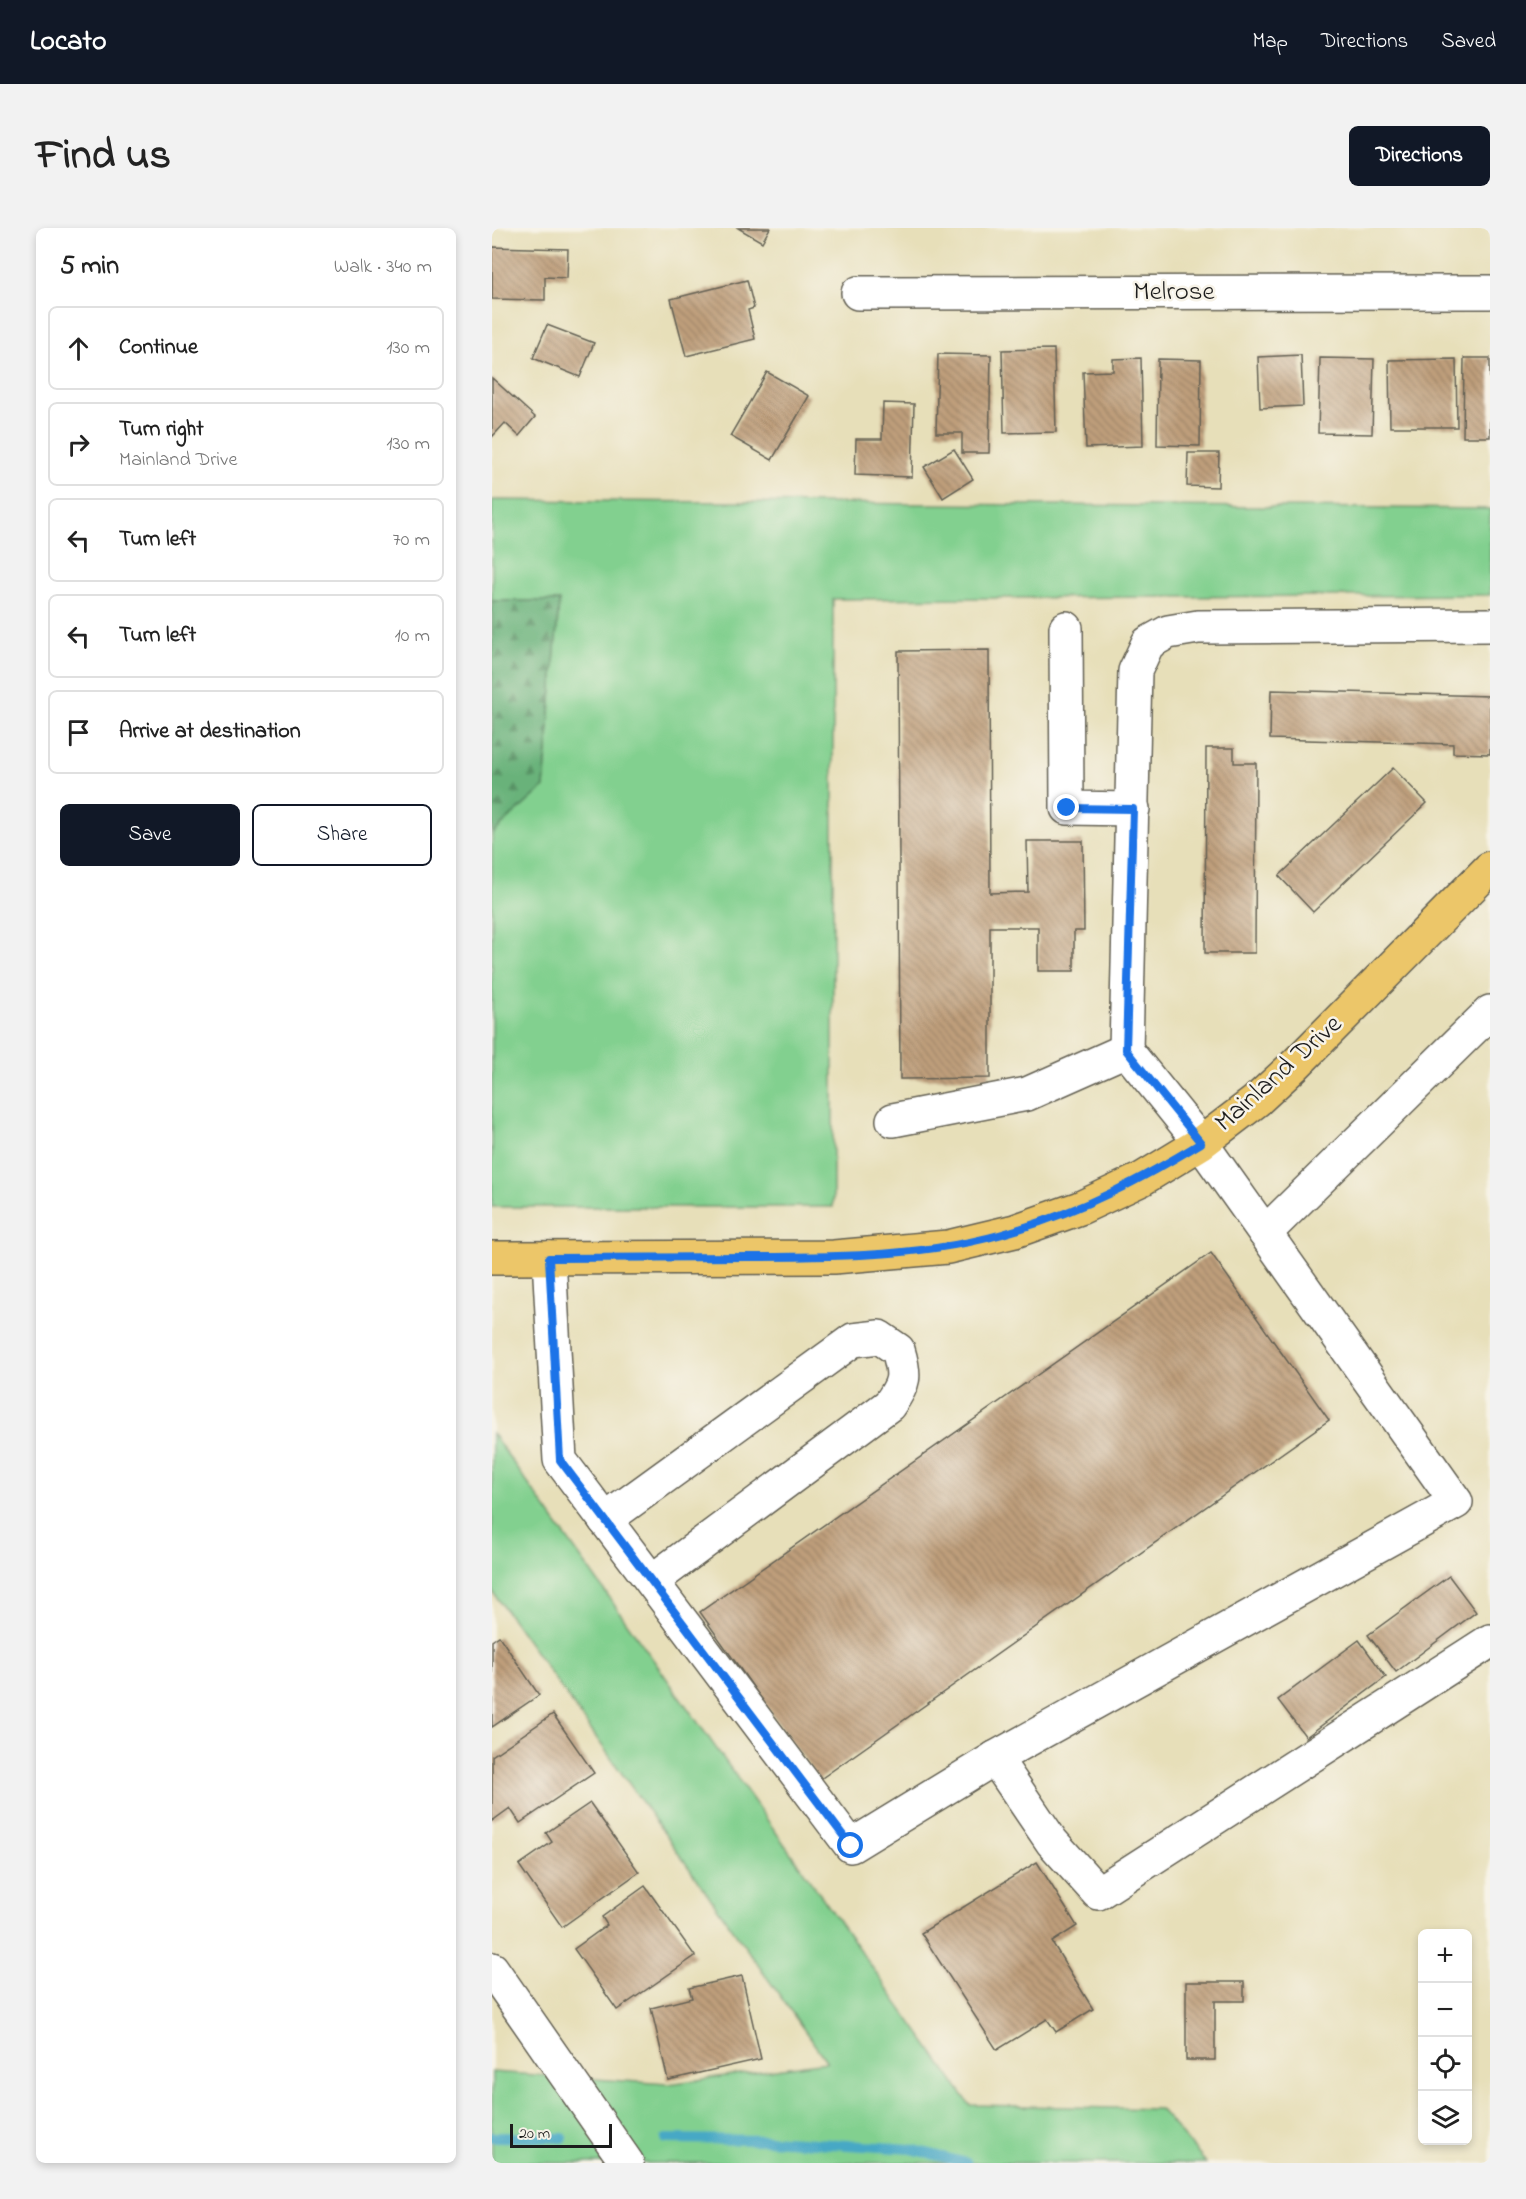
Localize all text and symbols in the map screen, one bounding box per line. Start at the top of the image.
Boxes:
text: Locato [30,22,106,63]
text: Map [1252,27,1288,57]
text: Directions [1321,27,1408,57]
text: Saved [1441,27,1496,57]
text: Find us [36,126,171,187]
button: Directions [1349,126,1490,186]
text: 5 min [60,248,119,286]
text: Walk · 340 m [334,253,432,282]
street label: Melrose [1133,273,1216,312]
icon: ahead [62,332,95,365]
text: Continue [119,332,198,364]
text: 130 m [386,334,430,363]
text: Turn right [119,414,204,446]
icon: right [62,428,95,461]
text: 130 m [386,430,430,459]
text: Mainland Drive [119,446,237,475]
icon: left [62,524,95,557]
text: Turn left [119,524,196,556]
text: 70 m [393,526,430,555]
icon: left [62,620,95,653]
text: Turn left [119,620,196,652]
text: 10 m [394,622,430,651]
icon: arrive [62,716,95,749]
text: Arrive at destination [119,716,301,748]
route end [1053,794,1079,820]
button: Save [60,804,240,866]
button: Share [252,804,432,866]
street label: Mainland Drive [1207,1005,1352,1142]
route start [837,1832,863,1858]
map controls [1418,1929,1472,2145]
button: + [1418,1929,1472,1983]
button: − [1418,1983,1472,2037]
button: locate [1418,2037,1472,2091]
button: layers [1418,2091,1472,2145]
scale bar [510,2121,612,2148]
text: 20 m [519,2122,550,2146]

